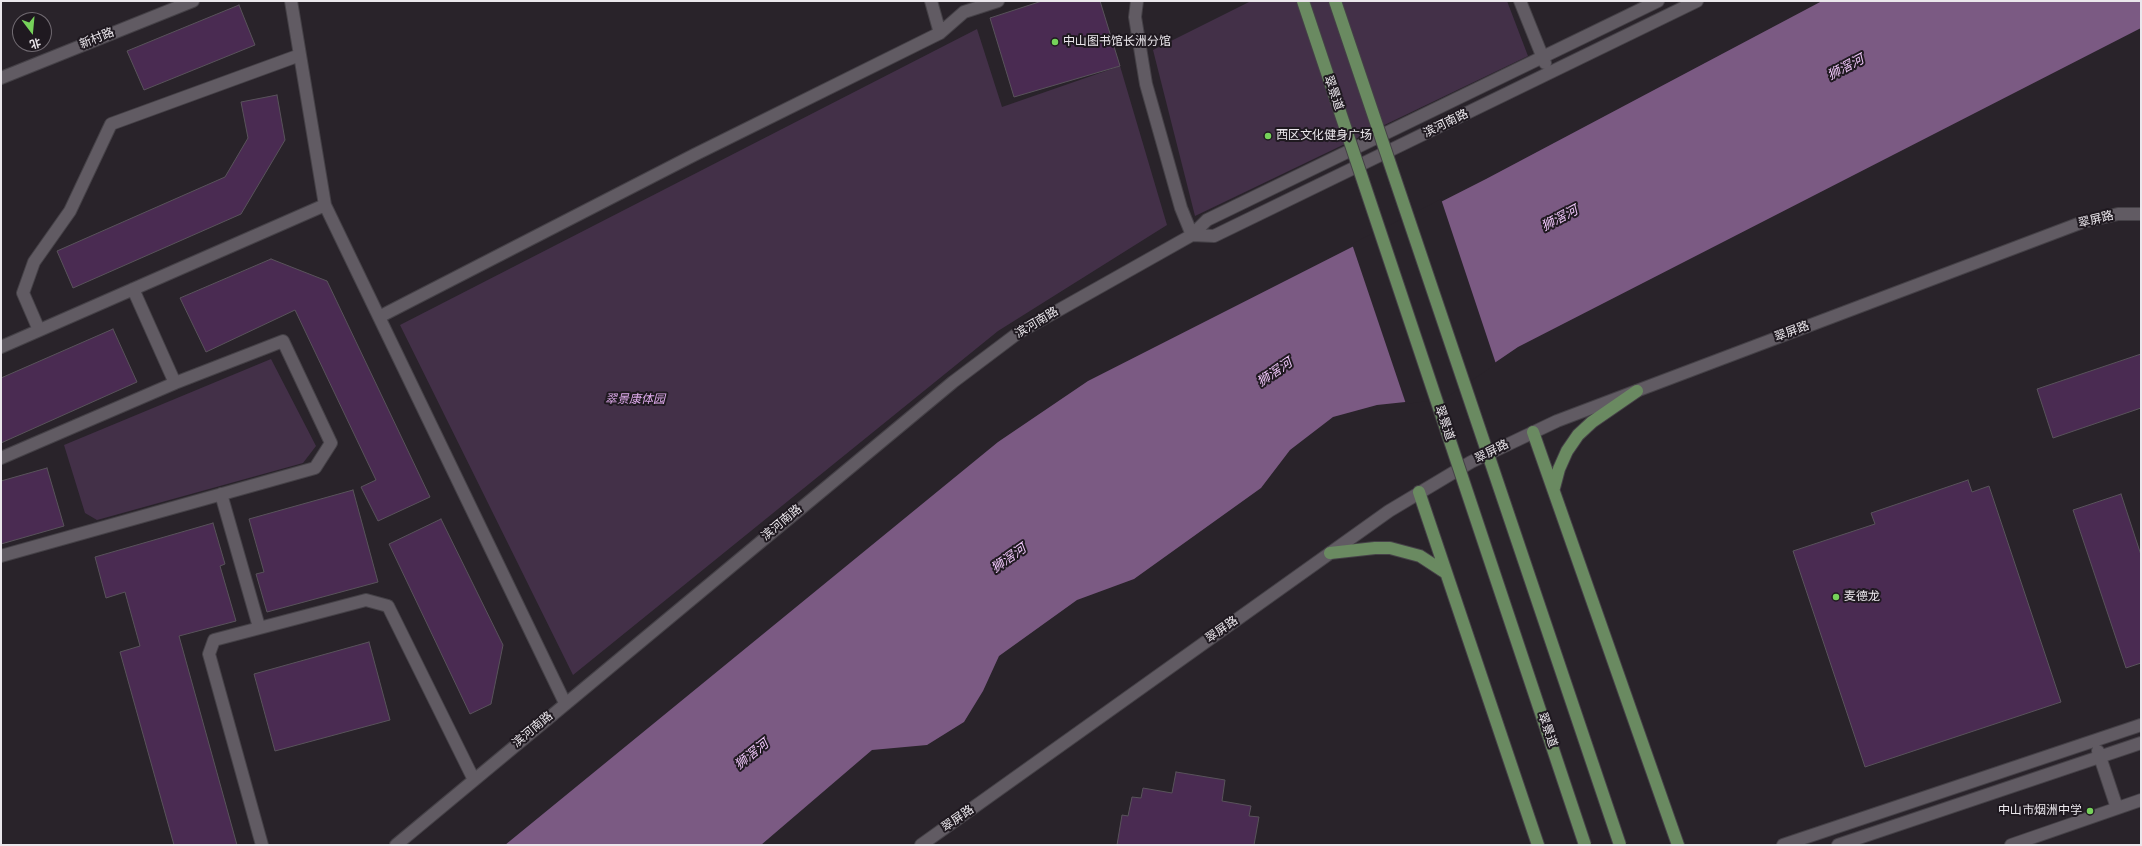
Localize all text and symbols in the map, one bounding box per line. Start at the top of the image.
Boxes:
north arrow [12,12,52,52]
street label: 新村路 [78,26,116,52]
text: 北 [28,34,43,52]
place label: 中山图书馆长洲分馆 [1063,35,1171,49]
marker: 中山图书馆长洲分馆 [1050,37,1060,47]
water label: 狮滘河 [1825,52,1867,84]
street label: 翠景道 [1320,74,1346,112]
street label: 滨河南路 [1421,107,1471,141]
place label: 西区文化健身广场 [1276,129,1372,143]
marker: 西区文化健身广场 [1263,131,1273,141]
water label: 狮滘河 [1539,203,1581,235]
street label: 翠屏路 [2077,209,2115,231]
street label: 滨河南路 [1013,304,1061,342]
street label: 翠屏路 [1773,319,1811,345]
water label: 狮滘河 [1254,356,1296,390]
park label: 翠景康体园 [605,393,665,407]
street label: 翠景道 [1431,404,1457,442]
street label: 翠屏路 [1473,437,1511,467]
street label: 滨河南路 [759,502,805,544]
water label: 狮滘河 [989,541,1029,577]
place label: 麦德龙 [1844,590,1880,604]
marker: 麦德龙 [1831,592,1841,602]
street label: 翠屏路 [1203,614,1241,646]
street label: 滨河南路 [510,709,556,751]
street label: 翠景道 [1534,711,1560,749]
water label: 狮滘河 [732,737,772,773]
street label: 翠屏路 [939,803,977,835]
place label: 中山市烟洲中学 [1998,804,2082,818]
marker: 中山市烟洲中学 [2085,806,2095,816]

